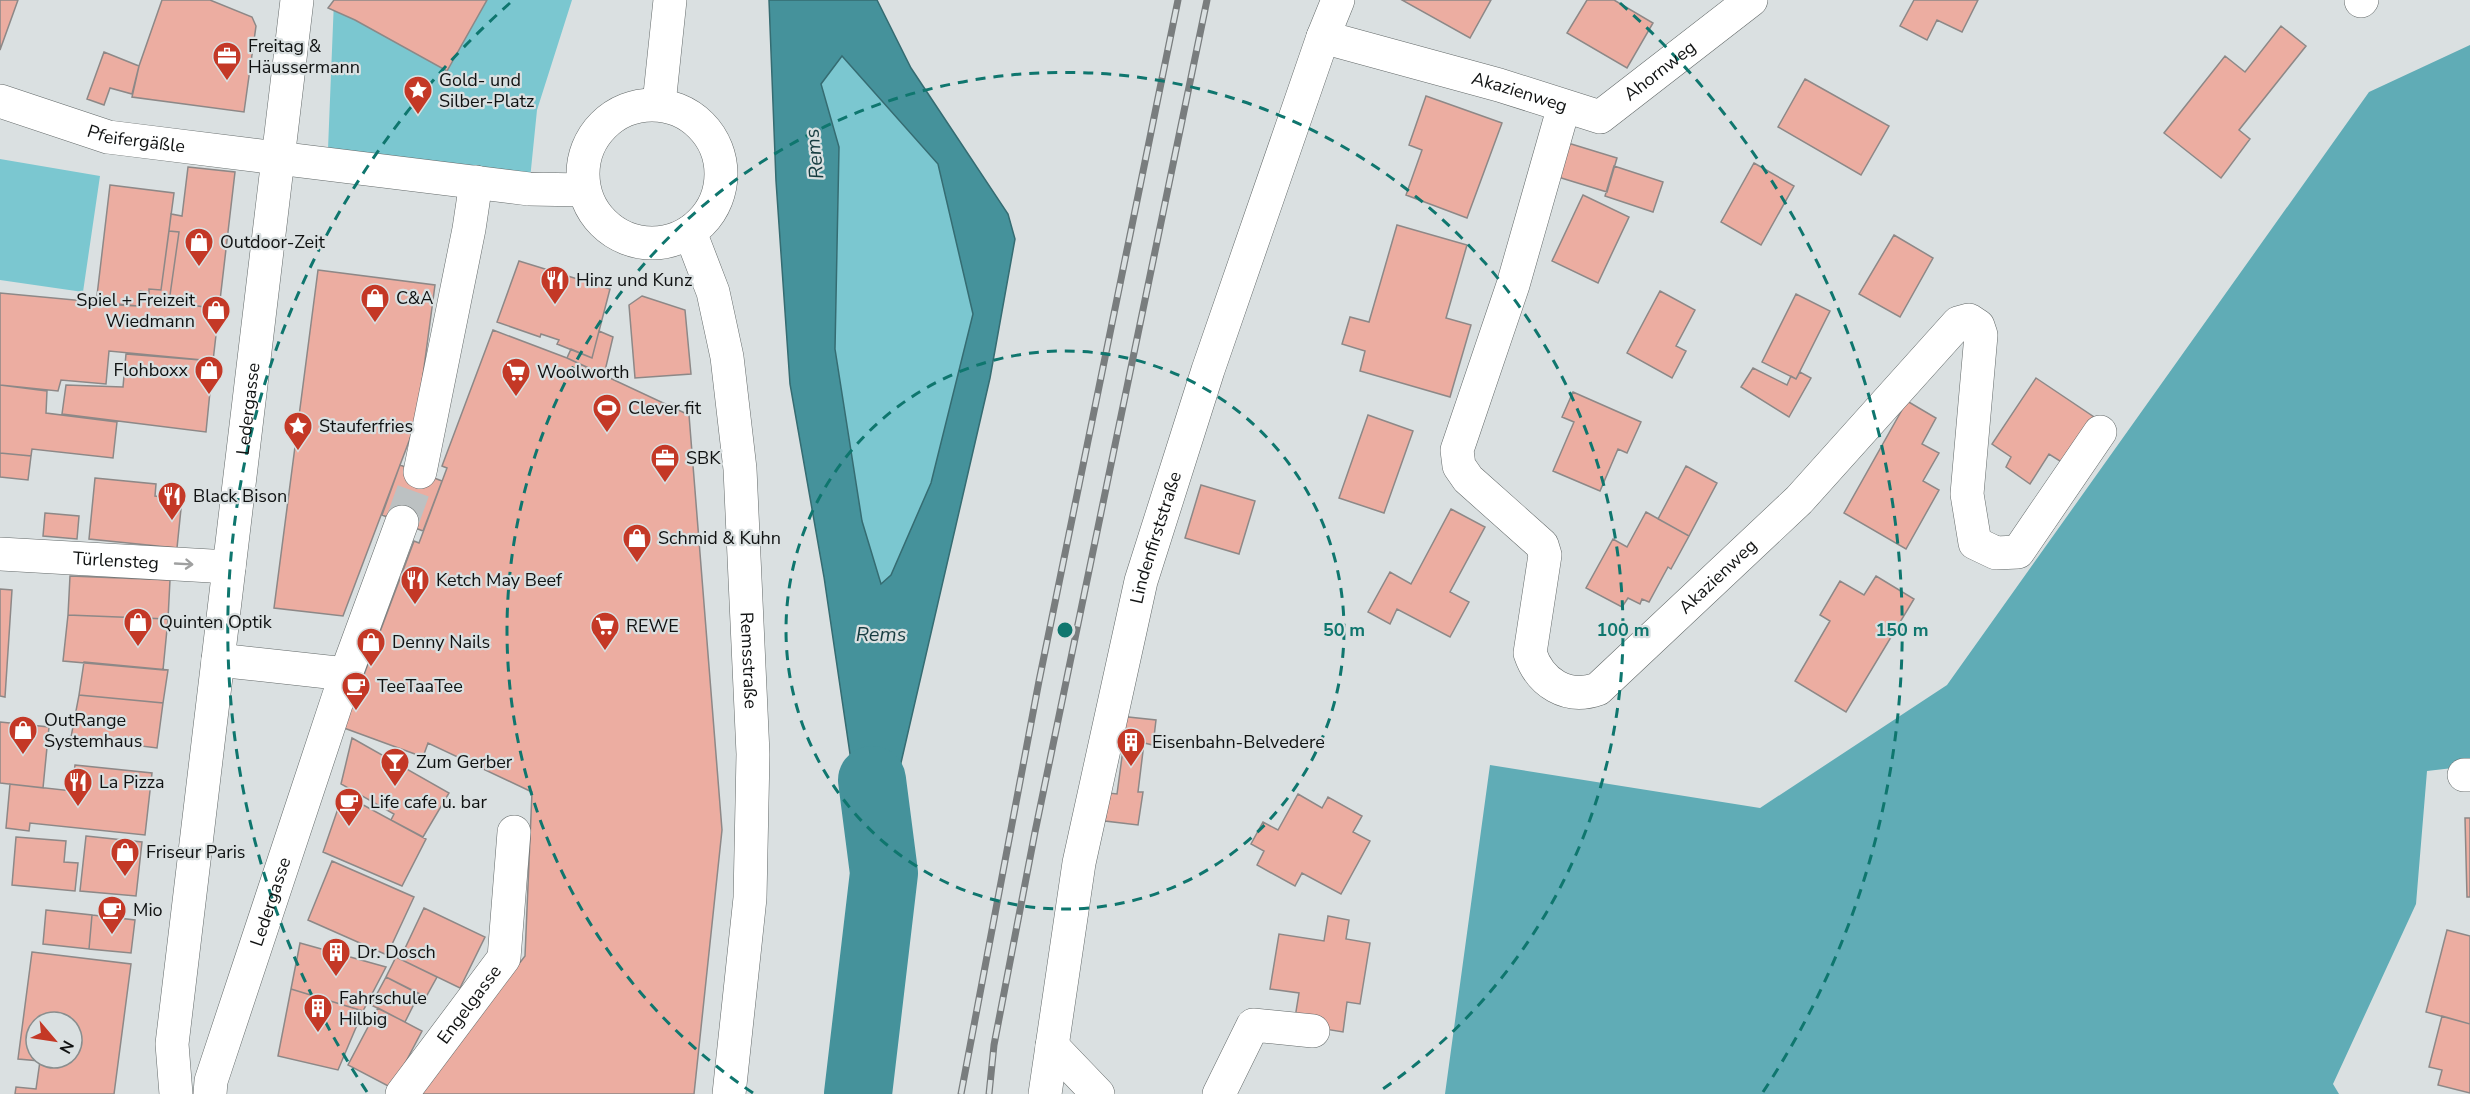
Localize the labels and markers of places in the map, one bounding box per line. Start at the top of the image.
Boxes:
place label: Freitag & Häussermann [248,34,360,79]
office icon: Freitag & Häussermann [211,40,243,82]
place label: Gold- und Silber-Platz [439,68,534,113]
place icon: Gold- und Silber-Platz [402,74,434,116]
shop icon: Outdoor-Zeit [183,226,215,268]
place label: Outdoor-Zeit [220,230,325,254]
restaurant icon: Hinz und Kunz [539,264,571,306]
place label: Hinz und Kunz [576,268,692,292]
shop icon: C&A [359,282,391,324]
place label: C&A [396,286,433,310]
place label: Spiel + Freizeit Wiedmann [76,288,196,333]
shop icon: Spiel + Freizeit Wiedmann [200,294,232,336]
shop icon: Flohboxx [193,354,225,396]
supermarket icon: Woolworth [500,356,532,398]
place label: Flohboxx [113,358,189,382]
place label: Woolworth [537,360,629,384]
sports icon: Clever fit [591,392,623,434]
place label: Clever fit [628,396,702,420]
place icon: Stauferfries [282,410,314,452]
place label: Stauferfries [319,414,413,438]
office icon: SBK [649,442,681,484]
place label: SBK [686,446,721,470]
restaurant icon: Black Bison [156,480,188,522]
place label: Black Bison [193,484,287,508]
shop icon: Schmid & Kuhn [621,522,653,564]
place label: Schmid & Kuhn [658,526,781,550]
restaurant icon: Ketch May Beef [399,564,431,606]
place label: Ketch May Beef [436,568,563,592]
shop icon: Quinten Optik [122,606,154,648]
place label: Quinten Optik [159,610,273,634]
supermarket icon: REWE [589,610,621,652]
place label: REWE [626,614,679,638]
centre of rings [1055,620,1075,640]
shop icon: Denny Nails [355,626,387,668]
place label: Denny Nails [392,630,490,654]
cafe icon: TeeTaaTee [340,670,372,712]
place label: TeeTaaTee [377,674,463,698]
place label: OutRange Systemhaus [44,708,142,753]
shop icon: OutRange Systemhaus [7,714,39,756]
building icon: Eisenbahn-Belvedere [1115,726,1147,768]
place label: Eisenbahn-Belvedere [1152,730,1325,754]
bar icon: Zum Gerber [379,746,411,788]
place label: Zum Gerber [416,750,513,774]
restaurant icon: La Pizza [62,766,94,808]
place label: La Pizza [99,770,165,794]
cafe icon: Life cafe u. bar [333,786,365,828]
place label: Life cafe u. bar [370,790,487,814]
shop icon: Friseur Paris [109,836,141,878]
place label: Friseur Paris [146,840,245,864]
cafe icon: Mio [96,894,128,936]
place label: Mio [133,898,163,922]
building icon: Dr. Dosch [320,936,352,978]
place label: Dr. Dosch [357,940,436,964]
place label: Fahrschule Hilbig [339,986,427,1031]
building icon: Fahrschule Hilbig [302,992,334,1034]

